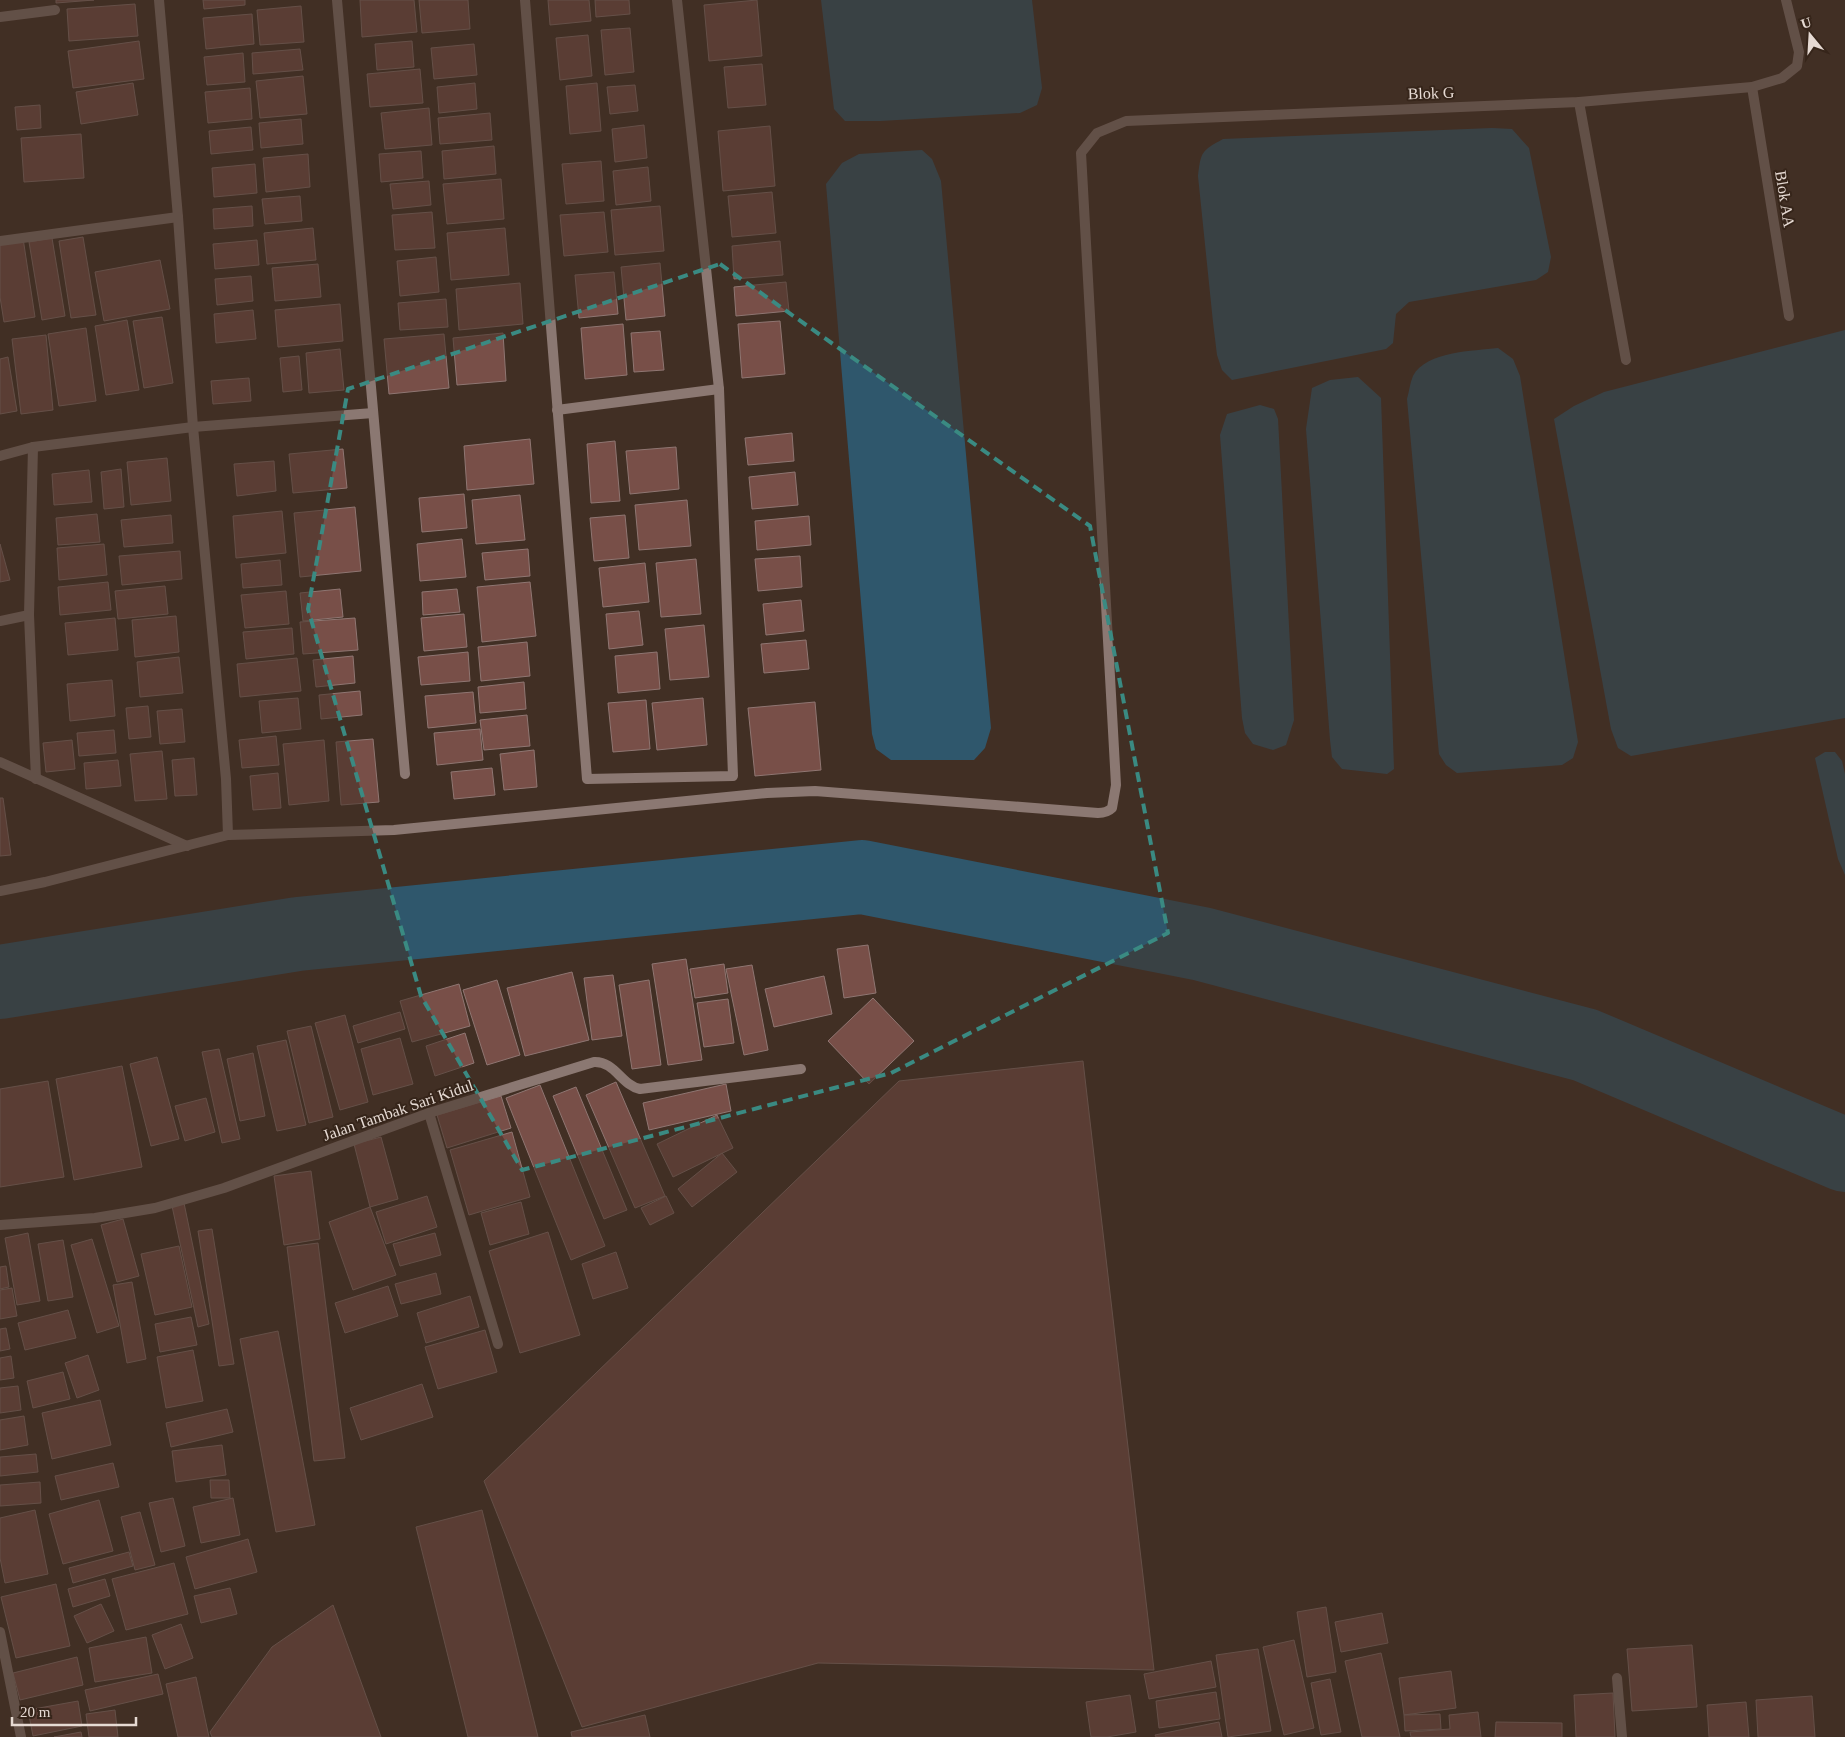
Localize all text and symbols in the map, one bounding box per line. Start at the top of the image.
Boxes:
north arrow [1785,10,1835,60]
text: U [1799,14,1813,32]
street label: Blok G [1407,84,1455,102]
street label: Blok AA [1772,169,1798,229]
street label: Jalan Tambak Sari Kidul [320,1076,476,1144]
scale bar [12,1694,136,1726]
text: 20 m [20,1704,51,1720]

